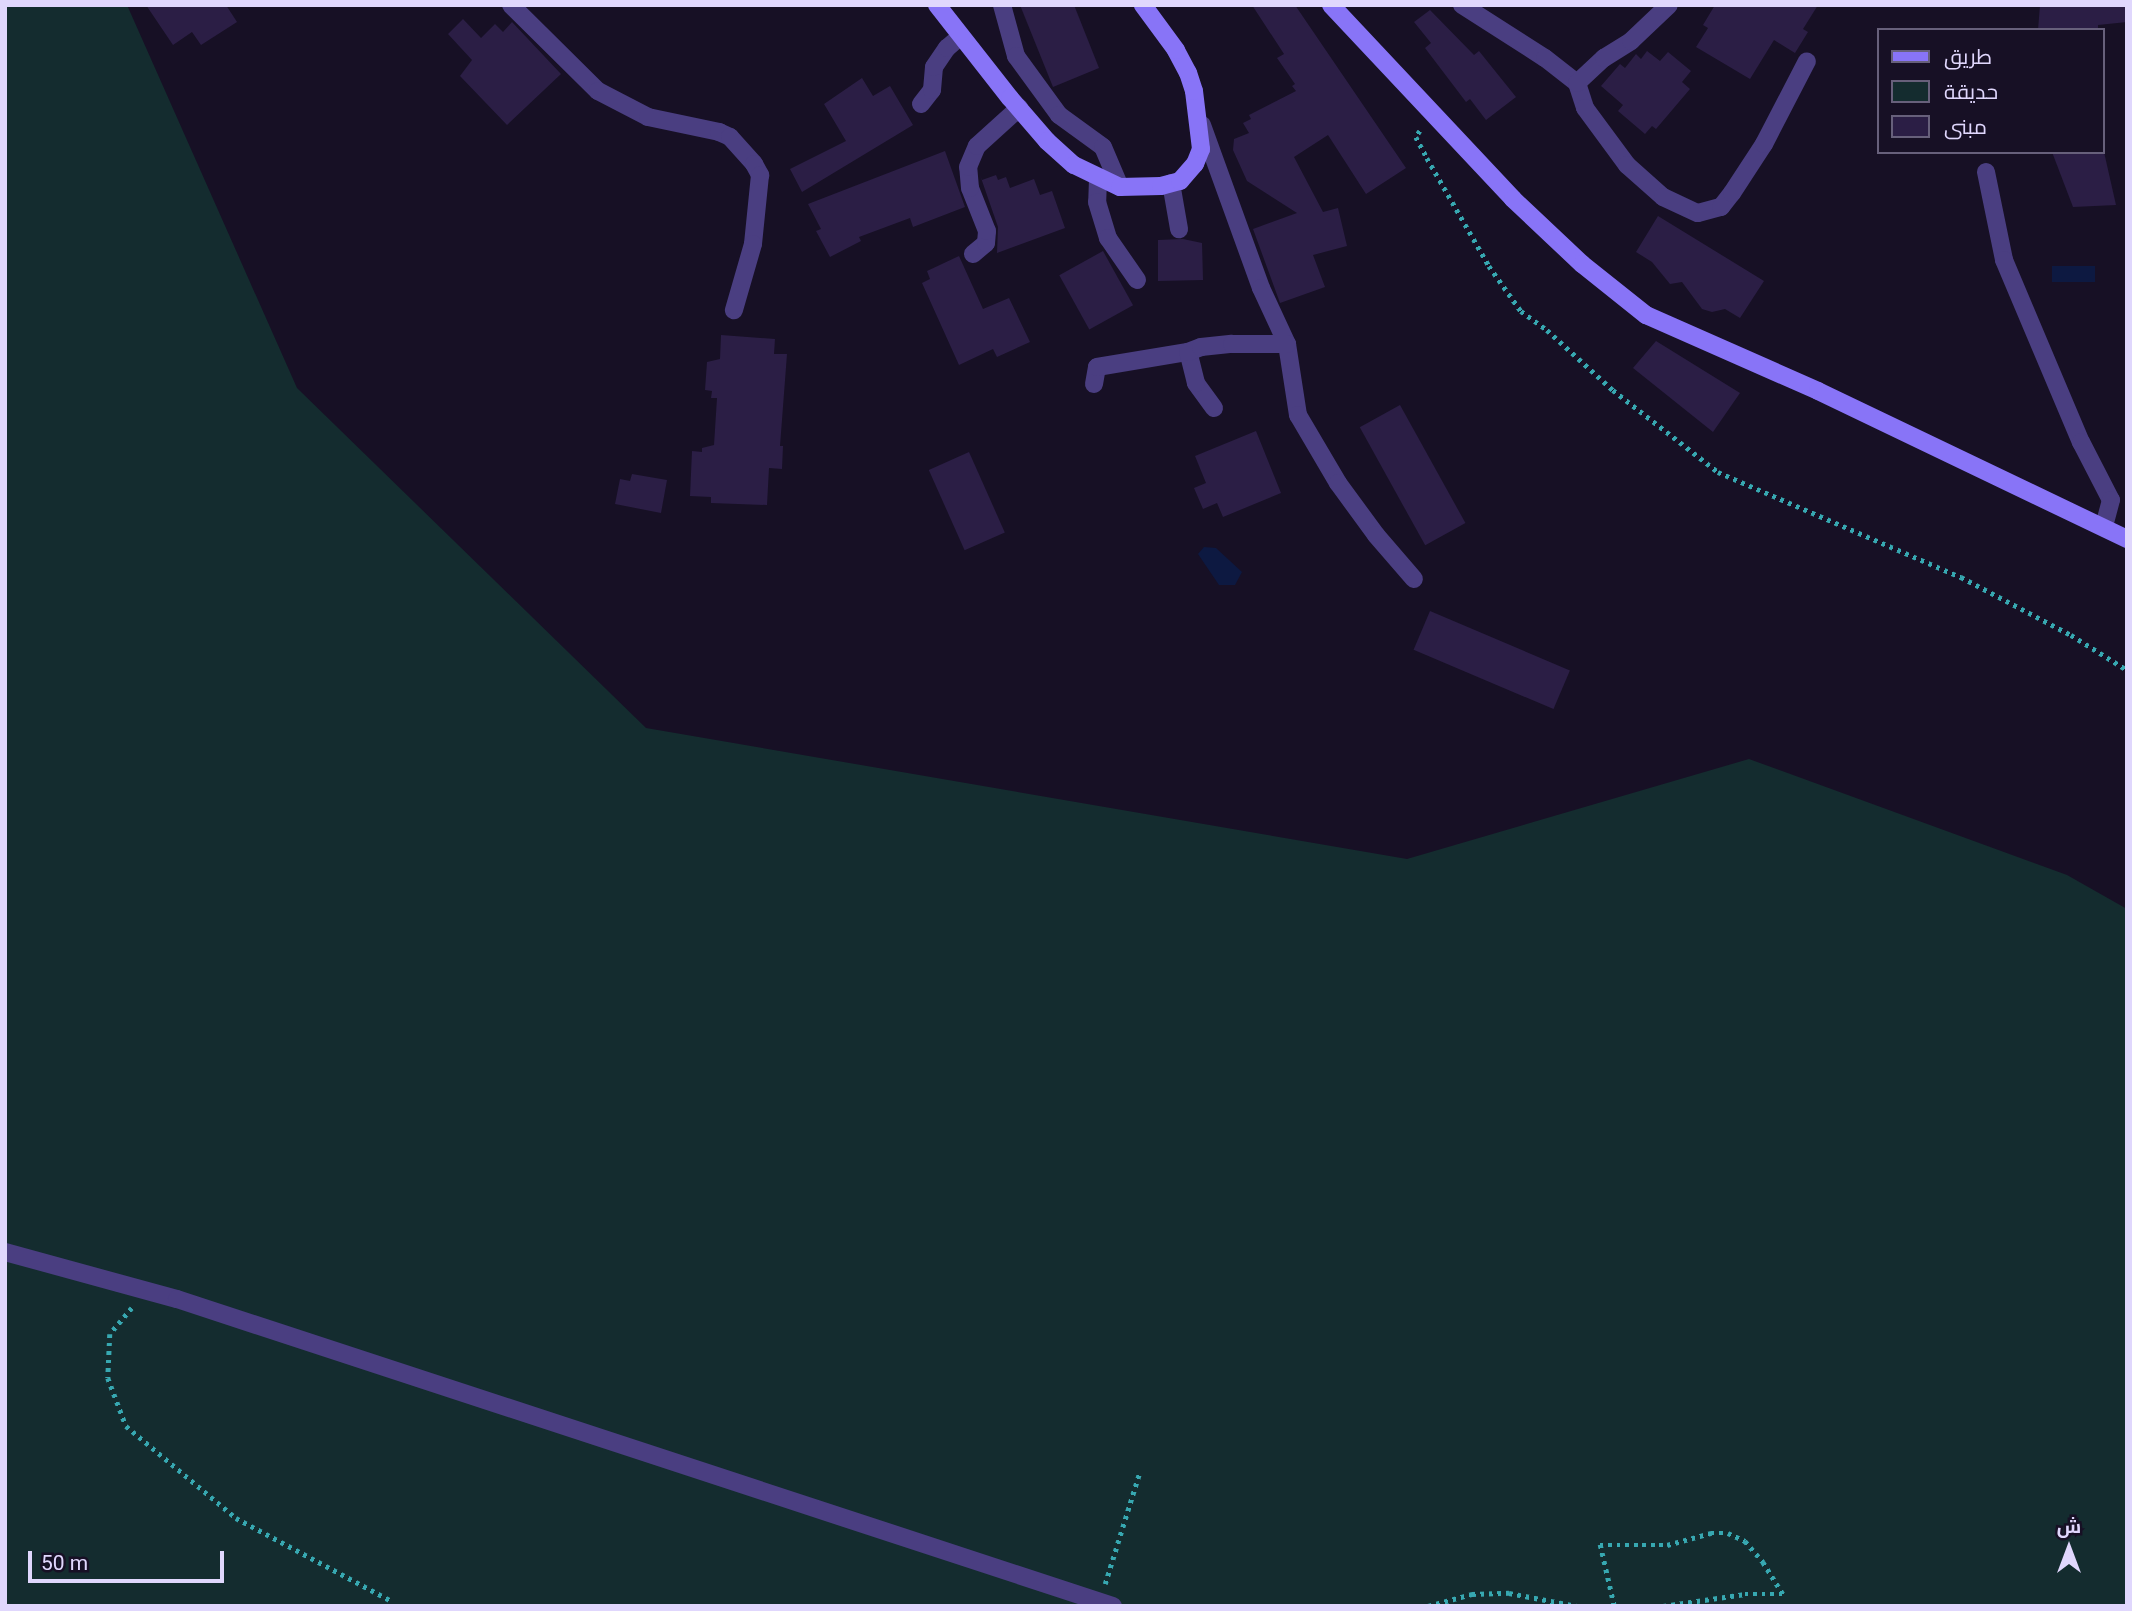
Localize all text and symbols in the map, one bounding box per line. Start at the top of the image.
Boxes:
legend [1876,28,2104,154]
text: طريق [1944,45,1992,69]
text: حديقة [1944,80,1998,104]
text: مبنى [1944,115,1987,139]
north arrow [2034,1513,2104,1583]
text: ش [2057,1515,2081,1538]
scale bar [32,1538,228,1582]
text: 50 m [41,1551,88,1575]

